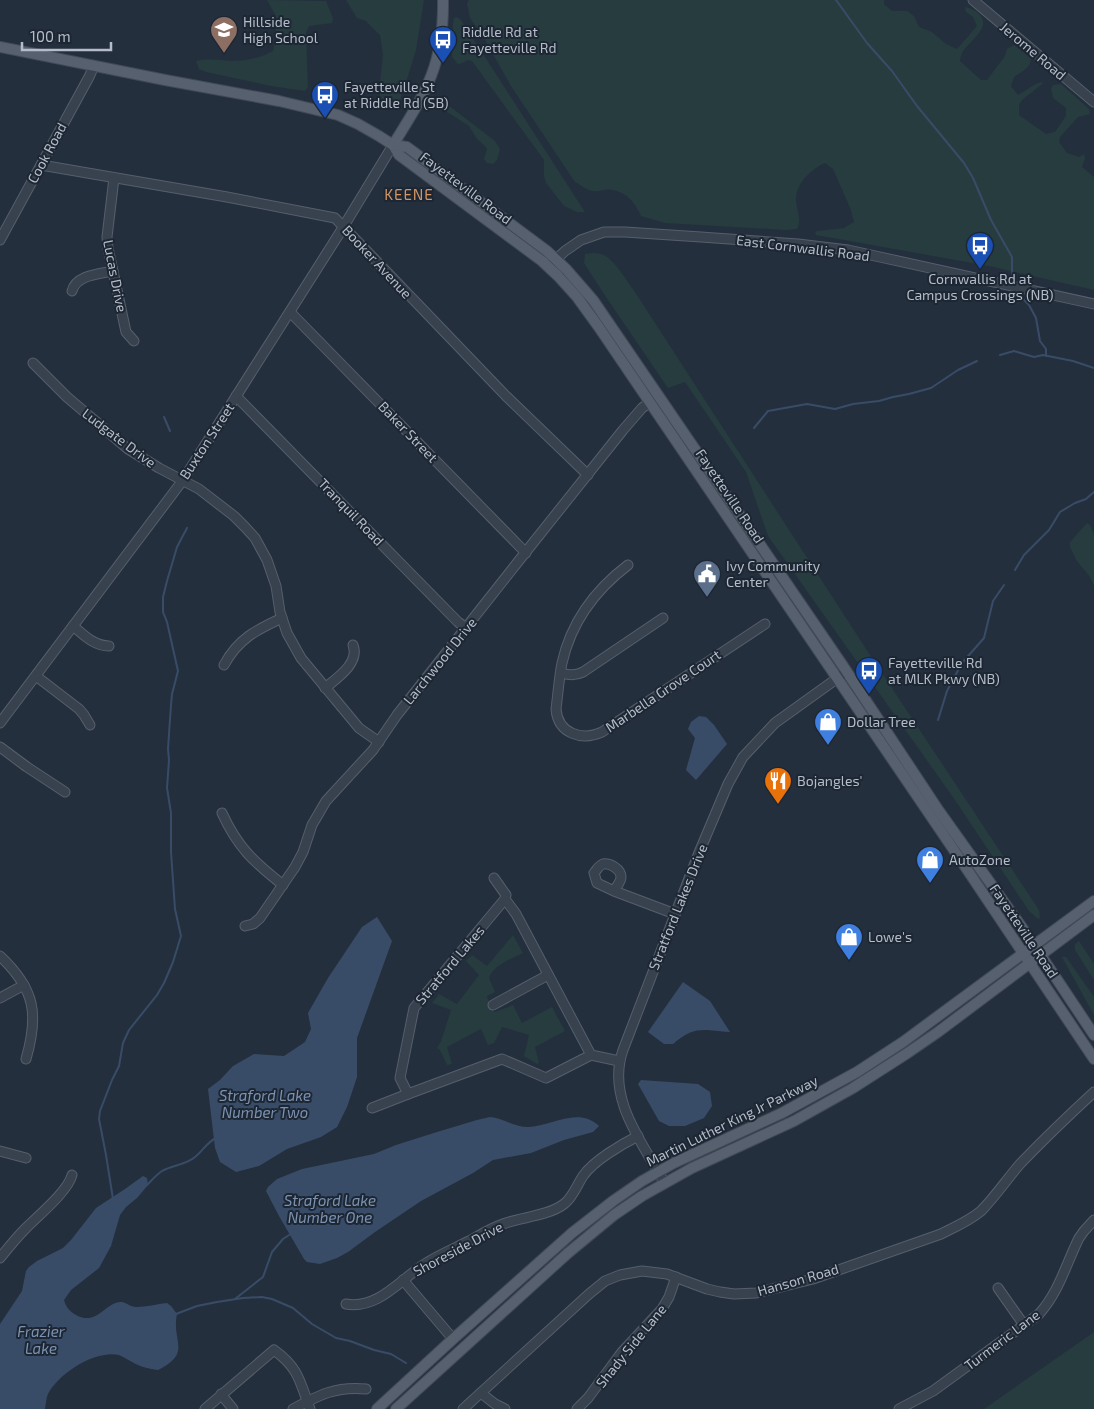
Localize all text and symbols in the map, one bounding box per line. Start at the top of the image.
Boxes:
place label: Hillside High School [243,13,319,46]
school or university icon: Hillside High School [209,15,239,54]
street label: Jerome Road [997,18,1070,83]
scale bar [22,20,111,52]
place label: Riddle Rd at Fayetteville Rd [462,23,556,56]
bus stop icon: Riddle Rd at Fayetteville Rd [428,25,458,64]
text: 100 m [30,27,71,45]
place label: Fayetteville St at Riddle Rd (SB) [344,78,449,111]
bus stop icon: Fayetteville St at Riddle Rd (SB) [310,80,340,119]
street label: Cook Road [24,120,70,186]
street label: Fayetteville Road [417,148,515,227]
district label: KEENE [384,185,434,203]
street label: Booker Avenue [339,221,416,302]
street label: East Cornwallis Road [735,231,871,264]
bus stop icon: Cornwallis Rd at Campus Crossings (NB) [965,231,995,270]
street label: Lucas Drive [100,238,131,313]
place label: Cornwallis Rd at Campus Crossings (NB) [906,270,1054,303]
street label: Baker Street [375,398,442,466]
street label: Buxton Street [176,399,238,482]
street label: Ludgate Drive [79,404,159,471]
street label: Fayetteville Road [693,445,768,546]
street label: Tranquil Road [315,475,388,549]
place label: Ivy Community Center [726,557,821,590]
public building icon: Ivy Community Center [692,559,722,598]
street label: Larchwood Drive [399,614,480,708]
street label: Marbella Grove Court [602,646,723,735]
place label: Fayetteville Rd at MLK Pkwy (NB) [888,654,1000,687]
bus stop icon: Fayetteville Rd at MLK Pkwy (NB) [854,656,884,695]
shop icon: Dollar Tree [813,707,843,746]
place label: Dollar Tree [847,713,916,730]
restaurant icon: Bojangles' [763,766,793,805]
place label: Bojangles' [797,772,862,789]
street label: Stratford Lakes Drive [644,841,711,972]
shop icon: AutoZone [915,845,945,884]
place label: AutoZone [949,851,1010,868]
street label: Fayetteville Road [987,880,1062,981]
street label: Stratford Lakes [412,922,488,1008]
shop icon: Lowe's [834,922,864,961]
place label: Lowe's [868,928,912,945]
street label: Martin Luther King Jr Parkway [643,1071,821,1170]
water label: Straford Lake Number Two [219,1086,311,1121]
water label: Straford Lake Number One [284,1191,376,1226]
street label: Shoreside Drive [410,1218,506,1279]
street label: Hanson Road [755,1260,840,1299]
street label: Shady Side Lane [592,1301,669,1391]
street label: Turmeric Lane [961,1306,1043,1373]
water label: Frazier Lake [17,1322,66,1357]

